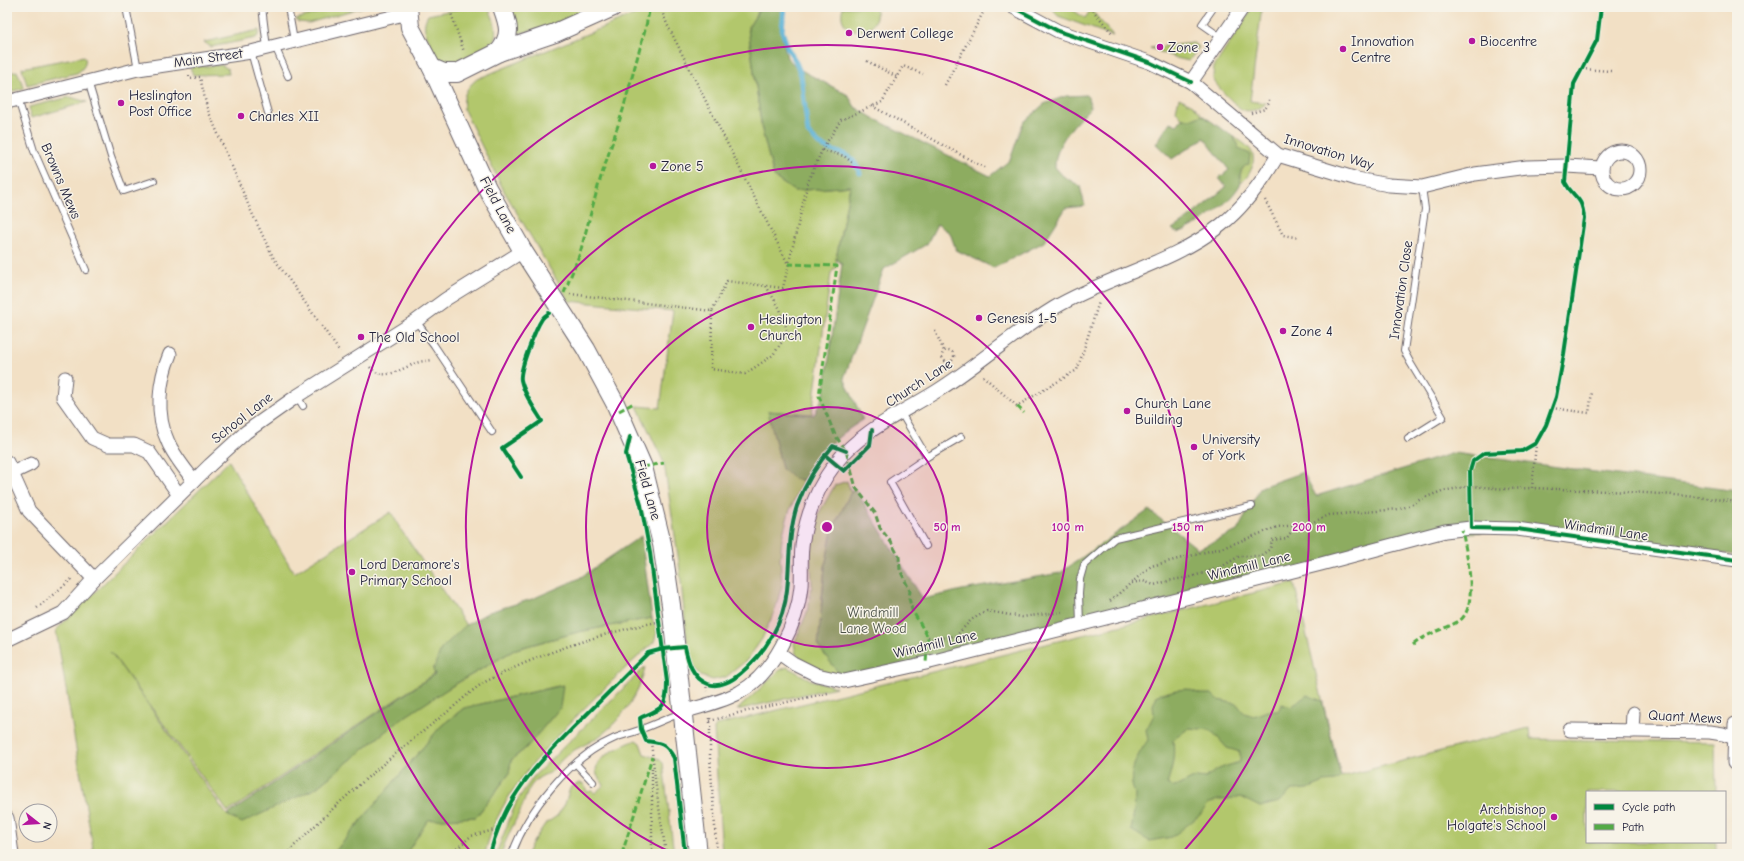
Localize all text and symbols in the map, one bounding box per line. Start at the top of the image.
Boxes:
place label: Derwent College [857,25,954,42]
marker: Derwent College [844,28,854,38]
place label: Innovation Centre [1351,33,1414,66]
place label: Biocentre [1480,33,1537,50]
marker: Biocentre [1467,36,1477,46]
place label: Zone 3 [1168,39,1210,56]
marker: Zone 3 [1155,42,1165,52]
marker: Innovation Centre [1338,44,1348,54]
street label: Main Street [172,45,245,71]
place label: Heslington Post Office [129,87,192,120]
marker: Heslington Post Office [116,98,126,108]
place label: Charles XII [249,108,319,125]
marker: Charles XII [236,111,246,121]
street label: Innovation Way [1282,130,1377,174]
street label: Browns Mews [37,140,85,222]
place label: Zone 5 [661,158,704,175]
marker: Zone 5 [648,161,658,171]
street label: Field Lane [476,174,520,236]
street label: Innovation Close [1386,239,1416,341]
place label: Genesis 1-5 [987,310,1057,327]
place label: Heslington Church [759,311,822,344]
marker: Genesis 1-5 [974,313,984,323]
marker: Heslington Church [746,322,756,332]
place label: Zone 4 [1291,323,1333,340]
marker: Zone 4 [1278,326,1288,336]
place label: The Old School [369,329,460,346]
marker: The Old School [356,332,366,342]
street label: Church Lane [882,355,956,411]
street label: School Lane [208,389,276,447]
place label: Church Lane Building [1135,395,1211,428]
marker: Church Lane Building [1122,406,1132,416]
place label: University of York [1202,431,1261,464]
marker: University of York [1189,442,1199,452]
street label: Field Lane [631,458,665,522]
street label: Windmill Lane [1563,516,1649,544]
centre of rings [820,520,834,534]
text: 50 m [933,520,961,534]
text: 100 m [1052,520,1084,534]
text: 150 m [1172,520,1204,534]
text: 200 m [1292,520,1326,534]
street label: Windmill Lane [1206,547,1292,585]
place label: Lord Deramore's Primary School [360,556,460,589]
marker: Lord Deramore's Primary School [347,567,357,577]
park label: Windmill Lane Wood [839,604,907,637]
street label: Windmill Lane [892,626,978,662]
street label: Quant Mews [1648,707,1722,727]
legend [1586,791,1726,843]
text: Cycle path [1622,800,1675,814]
place label: Archbishop Holgate's School [1447,801,1546,834]
north arrow [18,803,58,843]
marker: Archbishop Holgate's School [1549,812,1559,822]
text: N [40,820,54,831]
text: Path [1622,820,1644,834]

